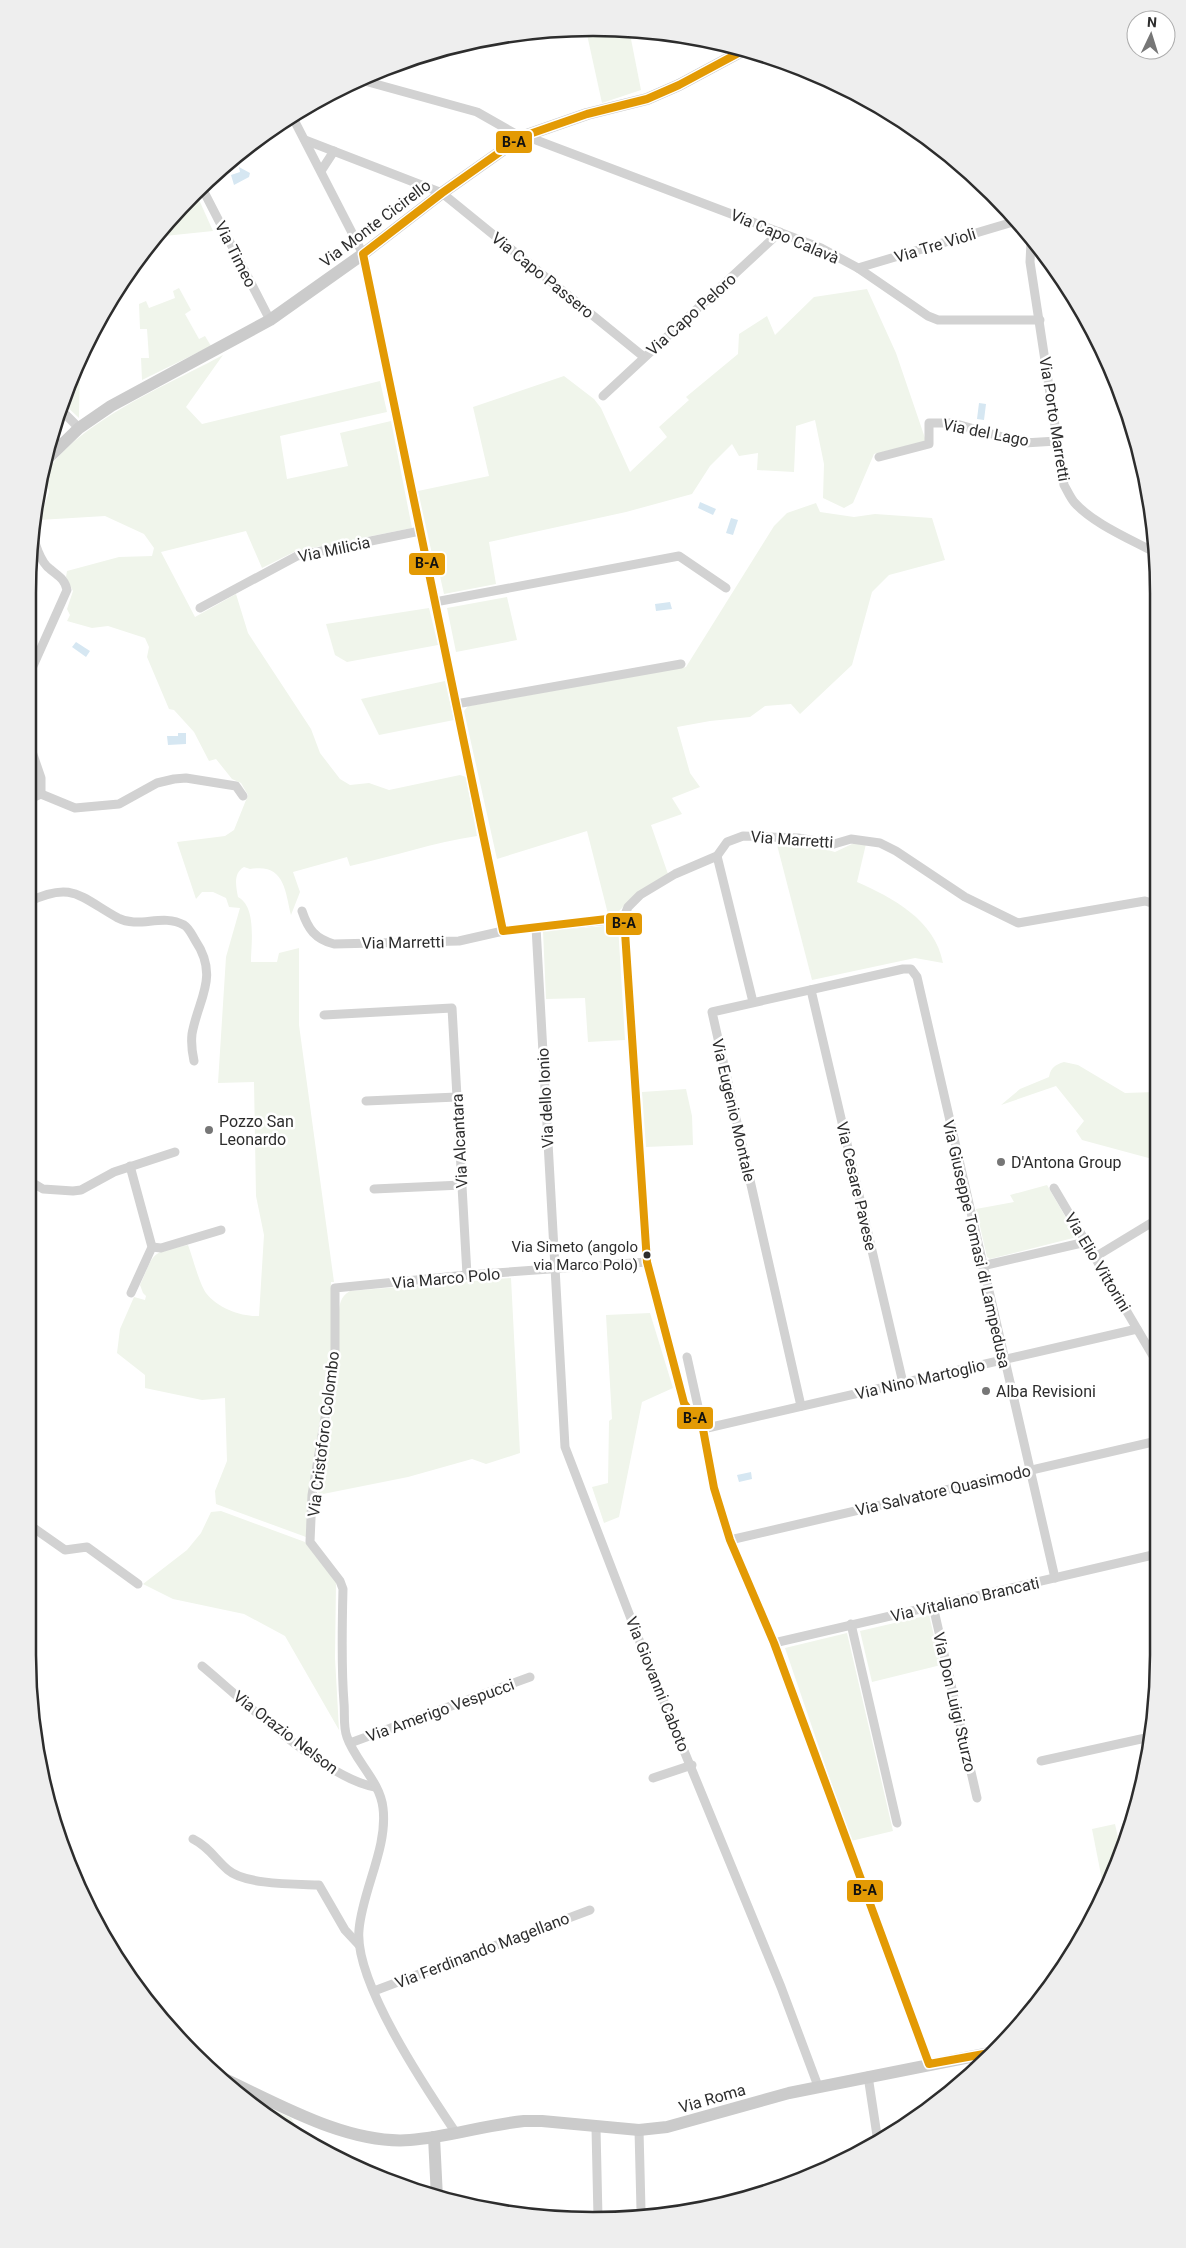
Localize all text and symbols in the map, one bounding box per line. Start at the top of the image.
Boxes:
north arrow [1126,10,1176,60]
text: N [1146,14,1157,30]
line badge: B-A [495,130,533,154]
text: B-A [502,134,527,150]
street label: Via Monte Cicirello [316,176,434,271]
street label: Via Capo Calavà [728,205,842,268]
street label: Via Timeo [211,218,260,290]
street label: Via Tre Violi [892,224,978,267]
street label: Via Capo Passero [488,228,598,322]
street label: Via Capo Peloro [643,269,740,360]
street label: Via Porto Marretti [1035,355,1074,483]
street label: Via del Lago [941,415,1031,450]
street label: Via Milicia [296,533,372,566]
line badge: B-A [408,552,446,576]
text: B-A [415,555,440,571]
street label: Via Marretti [750,827,834,852]
line badge: B-A [605,912,643,936]
text: B-A [612,915,637,931]
street label: Via Marretti [361,932,445,953]
street label: Via Eugenio Montale [708,1037,759,1183]
street label: Via dello Ionio [533,1047,558,1149]
street label: Via Alcantara [448,1093,471,1189]
place label: Pozzo San Leonardo [219,1112,294,1149]
street label: Via Giuseppe Tomasi di Lampedusa [939,1118,1014,1370]
street label: Via Cesare Pavese [832,1120,881,1252]
marker: Pozzo San Leonardo [203,1124,215,1136]
place label: D'Antona Group [1011,1153,1121,1172]
marker: D'Antona Group [995,1156,1007,1168]
street label: Via Elio Vittorini [1061,1209,1135,1315]
place label: Via Simeto (angolo via Marco Polo) [511,1238,638,1274]
marker: Via Simeto (angolo via Marco Polo) [642,1250,652,1260]
street label: Via Marco Polo [391,1264,501,1293]
street label: Via Cristoforo Colombo [304,1350,343,1518]
street label: Via Nino Martoglio [853,1355,987,1404]
place label: Alba Revisioni [996,1382,1096,1401]
marker: Alba Revisioni [980,1385,992,1397]
line badge: B-A [676,1406,714,1430]
text: B-A [683,1410,708,1426]
street label: Via Salvatore Quasimodo [854,1461,1033,1520]
street label: Via Vitaliano Brancati [889,1573,1041,1626]
street label: Via Giovanni Caboto [622,1614,693,1754]
street label: Via Don Luigi Sturzo [929,1630,980,1774]
street label: Via Amerigo Vespucci [364,1675,517,1746]
street label: Via Orazio Nelson [229,1687,342,1778]
line badge: B-A [846,1879,884,1903]
text: B-A [853,1882,878,1898]
street label: Via Ferdinando Magellano [392,1908,572,1993]
street label: Via Roma [677,2080,748,2117]

